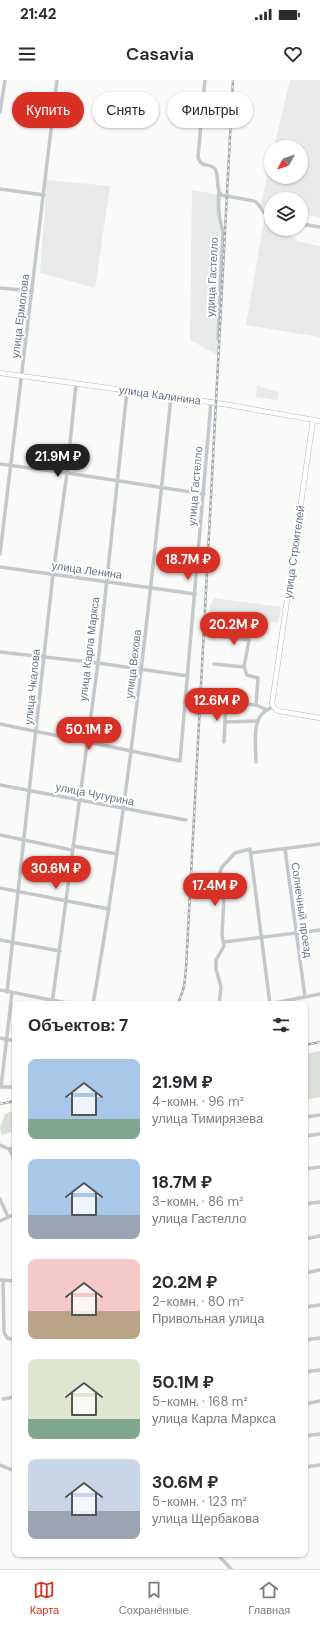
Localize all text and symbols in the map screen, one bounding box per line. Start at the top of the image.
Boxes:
text: 21:42 [20,4,56,24]
text: Casavia [126,42,194,66]
icon: menu [16,43,38,65]
icon: heart [282,43,304,65]
chip: Купить [12,92,84,128]
chip: Снять [92,92,159,128]
chip: Фильтры [167,92,253,128]
north arrow [264,140,308,184]
map controls [264,140,308,236]
button: layers [264,192,308,236]
street label: удица Гастелло [203,237,221,317]
street label: улица Ермолова [8,272,32,359]
street label: улица Калинина [118,382,203,408]
pin: 21.9M ₽ [21,444,95,478]
street label: улица Гастелло [185,446,205,526]
text: 21.9M ₽ [35,448,81,465]
street label: улица Строителей [281,505,307,599]
pin: 18.7M ₽ [151,547,225,581]
text: 18.7M ₽ [165,551,211,568]
street label: улица Ленина [51,558,124,582]
street label: улица Карла Маркса [76,595,102,702]
pin: 20.2M ₽ [197,612,271,646]
text: 20.2M ₽ [209,616,259,633]
street label: улица Вехова [122,628,144,699]
street label: улица Чкалова [21,648,43,726]
pin: 12.6M ₽ [180,688,254,722]
text: 12.6M ₽ [194,692,240,709]
pin: 50.1M ₽ [52,717,126,751]
text: 50.1M ₽ [65,721,113,738]
street label: улица Чугурина [54,780,136,809]
pin: 30.6M ₽ [19,856,93,890]
text: 30.6M ₽ [31,860,81,877]
street label: Солнечный проезд [288,861,316,959]
pin: 17.4M ₽ [178,873,252,907]
text: 17.4M ₽ [192,877,238,894]
text: Объектов: 7 [28,1014,128,1036]
icon: filters [270,1014,292,1036]
text: 21.9M ₽ [152,1071,213,1093]
icon: home [60,1075,108,1123]
text: 4-комн. · 96 m² [152,1093,244,1110]
text: улица Тимирязева [152,1110,263,1127]
text: 18.7M ₽ [152,1171,212,1193]
icon: home [60,1175,108,1223]
text: 3-комн. · 86 m² [152,1193,243,1210]
text: улица Гастелло [152,1210,246,1227]
text: 20.2M ₽ [152,1271,217,1293]
icon: home [60,1275,108,1323]
text: 2-комн. · 80 m² [152,1293,244,1310]
text: Привольная улица [152,1310,265,1327]
text: 50.1M ₽ [152,1371,214,1393]
icon: home [60,1375,108,1423]
text: 5-комн. · 168 m² [152,1393,248,1410]
text: улица Карла Маркса [152,1410,276,1427]
text: 30.6M ₽ [152,1471,218,1493]
icon: home [60,1475,108,1523]
text: 5-комн. · 123 m² [152,1493,247,1510]
text: улица Щербакова [152,1510,259,1527]
tab: Карта [30,1579,59,1617]
tab: Сохранённые [119,1579,189,1617]
tab: Главная [248,1579,290,1617]

